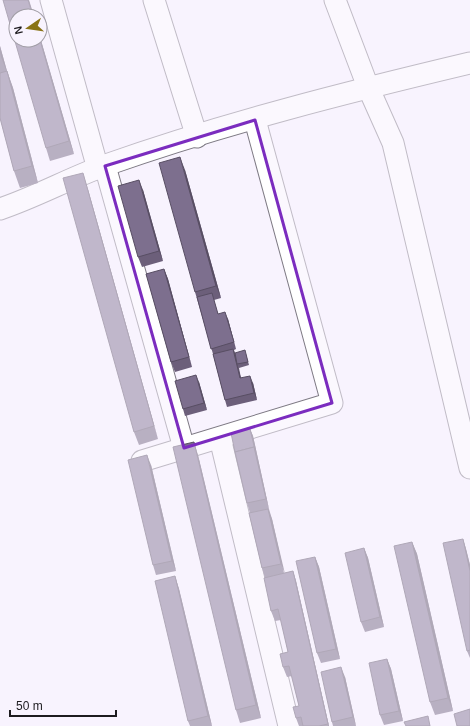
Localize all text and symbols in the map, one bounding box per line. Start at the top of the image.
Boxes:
north arrow [8,8,48,48]
text: N [12,25,25,35]
scale bar [10,692,116,718]
text: 50 m [16,699,43,713]

